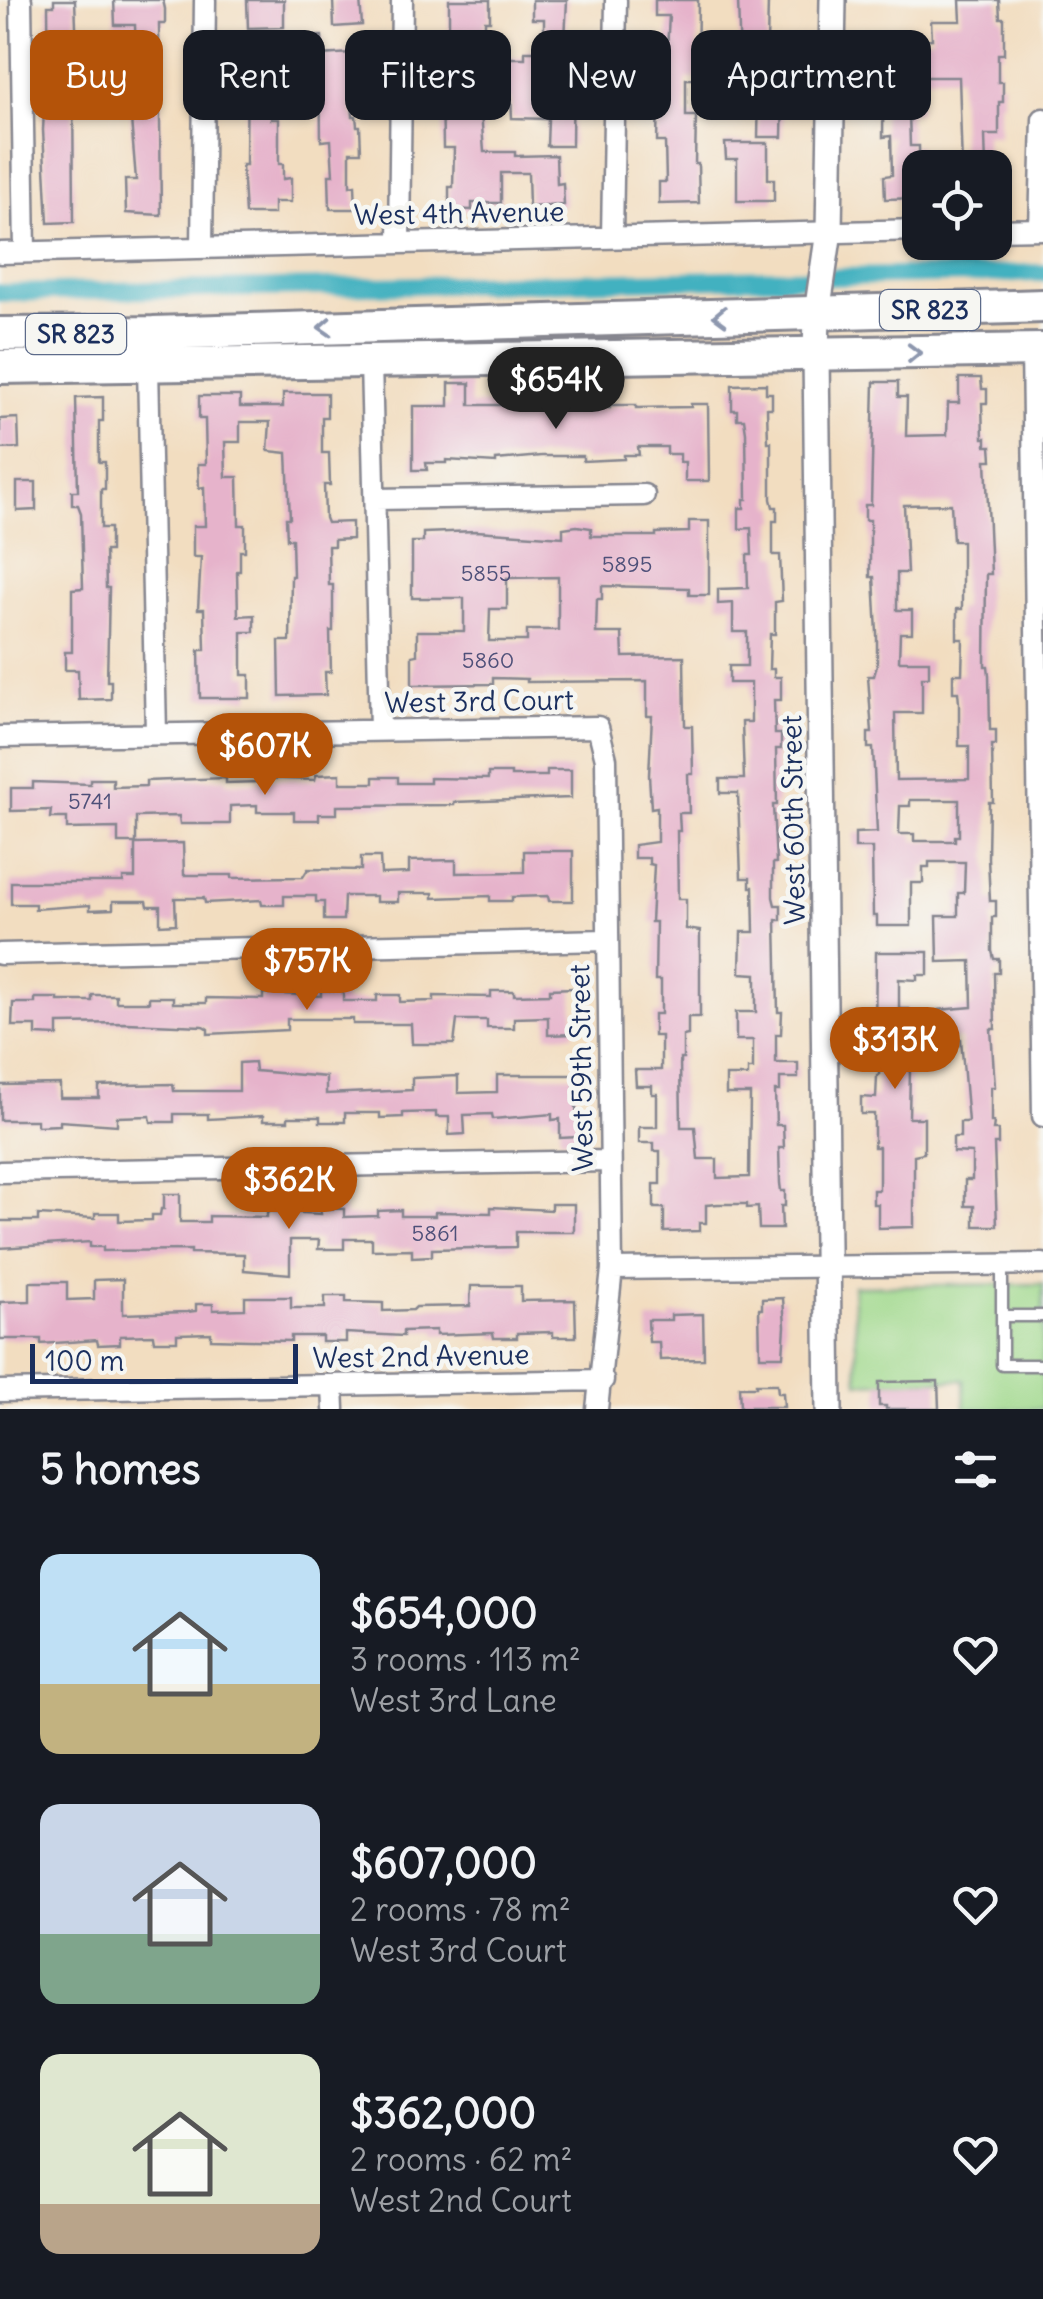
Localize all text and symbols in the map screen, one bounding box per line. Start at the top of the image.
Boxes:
chip: Buy [30,30,163,120]
chip: Rent [183,30,325,120]
chip: Filters [345,30,511,120]
chip: New [531,30,671,120]
chip: Apartment [691,30,931,120]
map controls [902,150,1012,260]
button: locate [902,150,1012,260]
street label: West 4th Avenue [353,193,565,233]
road number: SR 823 [880,290,980,330]
one-way arrow [711,305,727,326]
road number: SR 823 [26,314,126,354]
one-way arrow [316,317,332,338]
one-way arrow [906,342,922,363]
pin: $654K [486,347,626,432]
text: $654K [510,359,602,400]
house number: 5895 [602,550,652,578]
house number: 5855 [461,559,511,587]
house number: 5860 [462,646,514,674]
street label: West 3rd Court [384,681,574,721]
pin: $607K [195,713,335,798]
street label: West 60th Street [773,715,813,925]
text: $607K [219,725,311,766]
house number: 5741 [68,787,112,815]
pin: $757K [237,928,377,1013]
text: $757K [263,940,351,981]
street label: West 59th Street [561,964,601,1172]
pin: $313K [825,1007,965,1092]
text: $313K [852,1019,938,1060]
pin: $362K [219,1147,359,1232]
text: $362K [243,1159,335,1200]
house number: 5861 [412,1219,458,1247]
street label: West 2nd Avenue [312,1336,530,1376]
scale bar [30,1339,298,1384]
text: 100 m [45,1343,124,1379]
icon: filters [948,1442,1003,1497]
text: 5 homes [40,1443,201,1495]
text: $654,000 [350,1587,538,1639]
icon: home [120,1594,240,1714]
icon: heart [948,1627,1003,1682]
text: 3 rooms · 113 m² [350,1639,581,1680]
text: West 3rd Lane [350,1680,557,1721]
text: $607,000 [350,1837,537,1889]
icon: home [120,1844,240,1964]
icon: heart [948,1877,1003,1932]
text: 2 rooms · 78 m² [350,1889,571,1930]
text: West 3rd Court [350,1930,567,1971]
text: $362,000 [350,2087,536,2139]
icon: home [120,2094,240,2214]
icon: heart [948,2127,1003,2182]
text: 2 rooms · 62 m² [350,2139,573,2180]
text: West 2nd Court [350,2180,572,2221]

